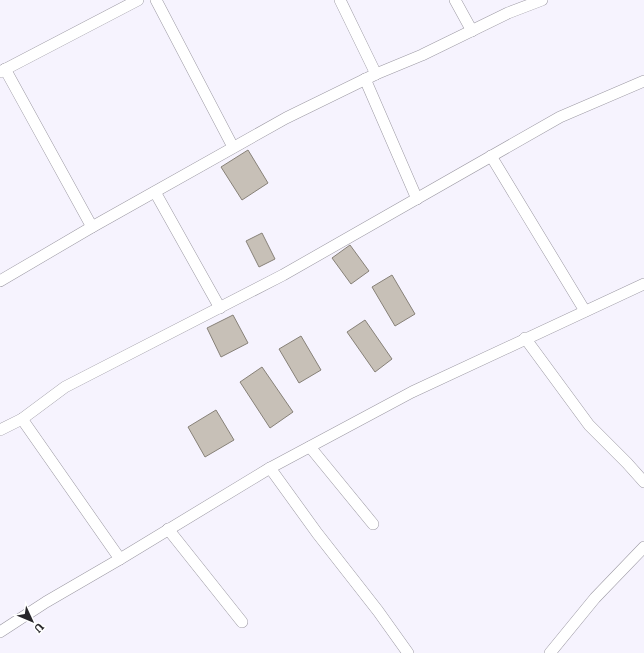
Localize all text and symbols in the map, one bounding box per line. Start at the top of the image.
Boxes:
north arrow [12,601,52,641]
text: U [31,620,49,638]

